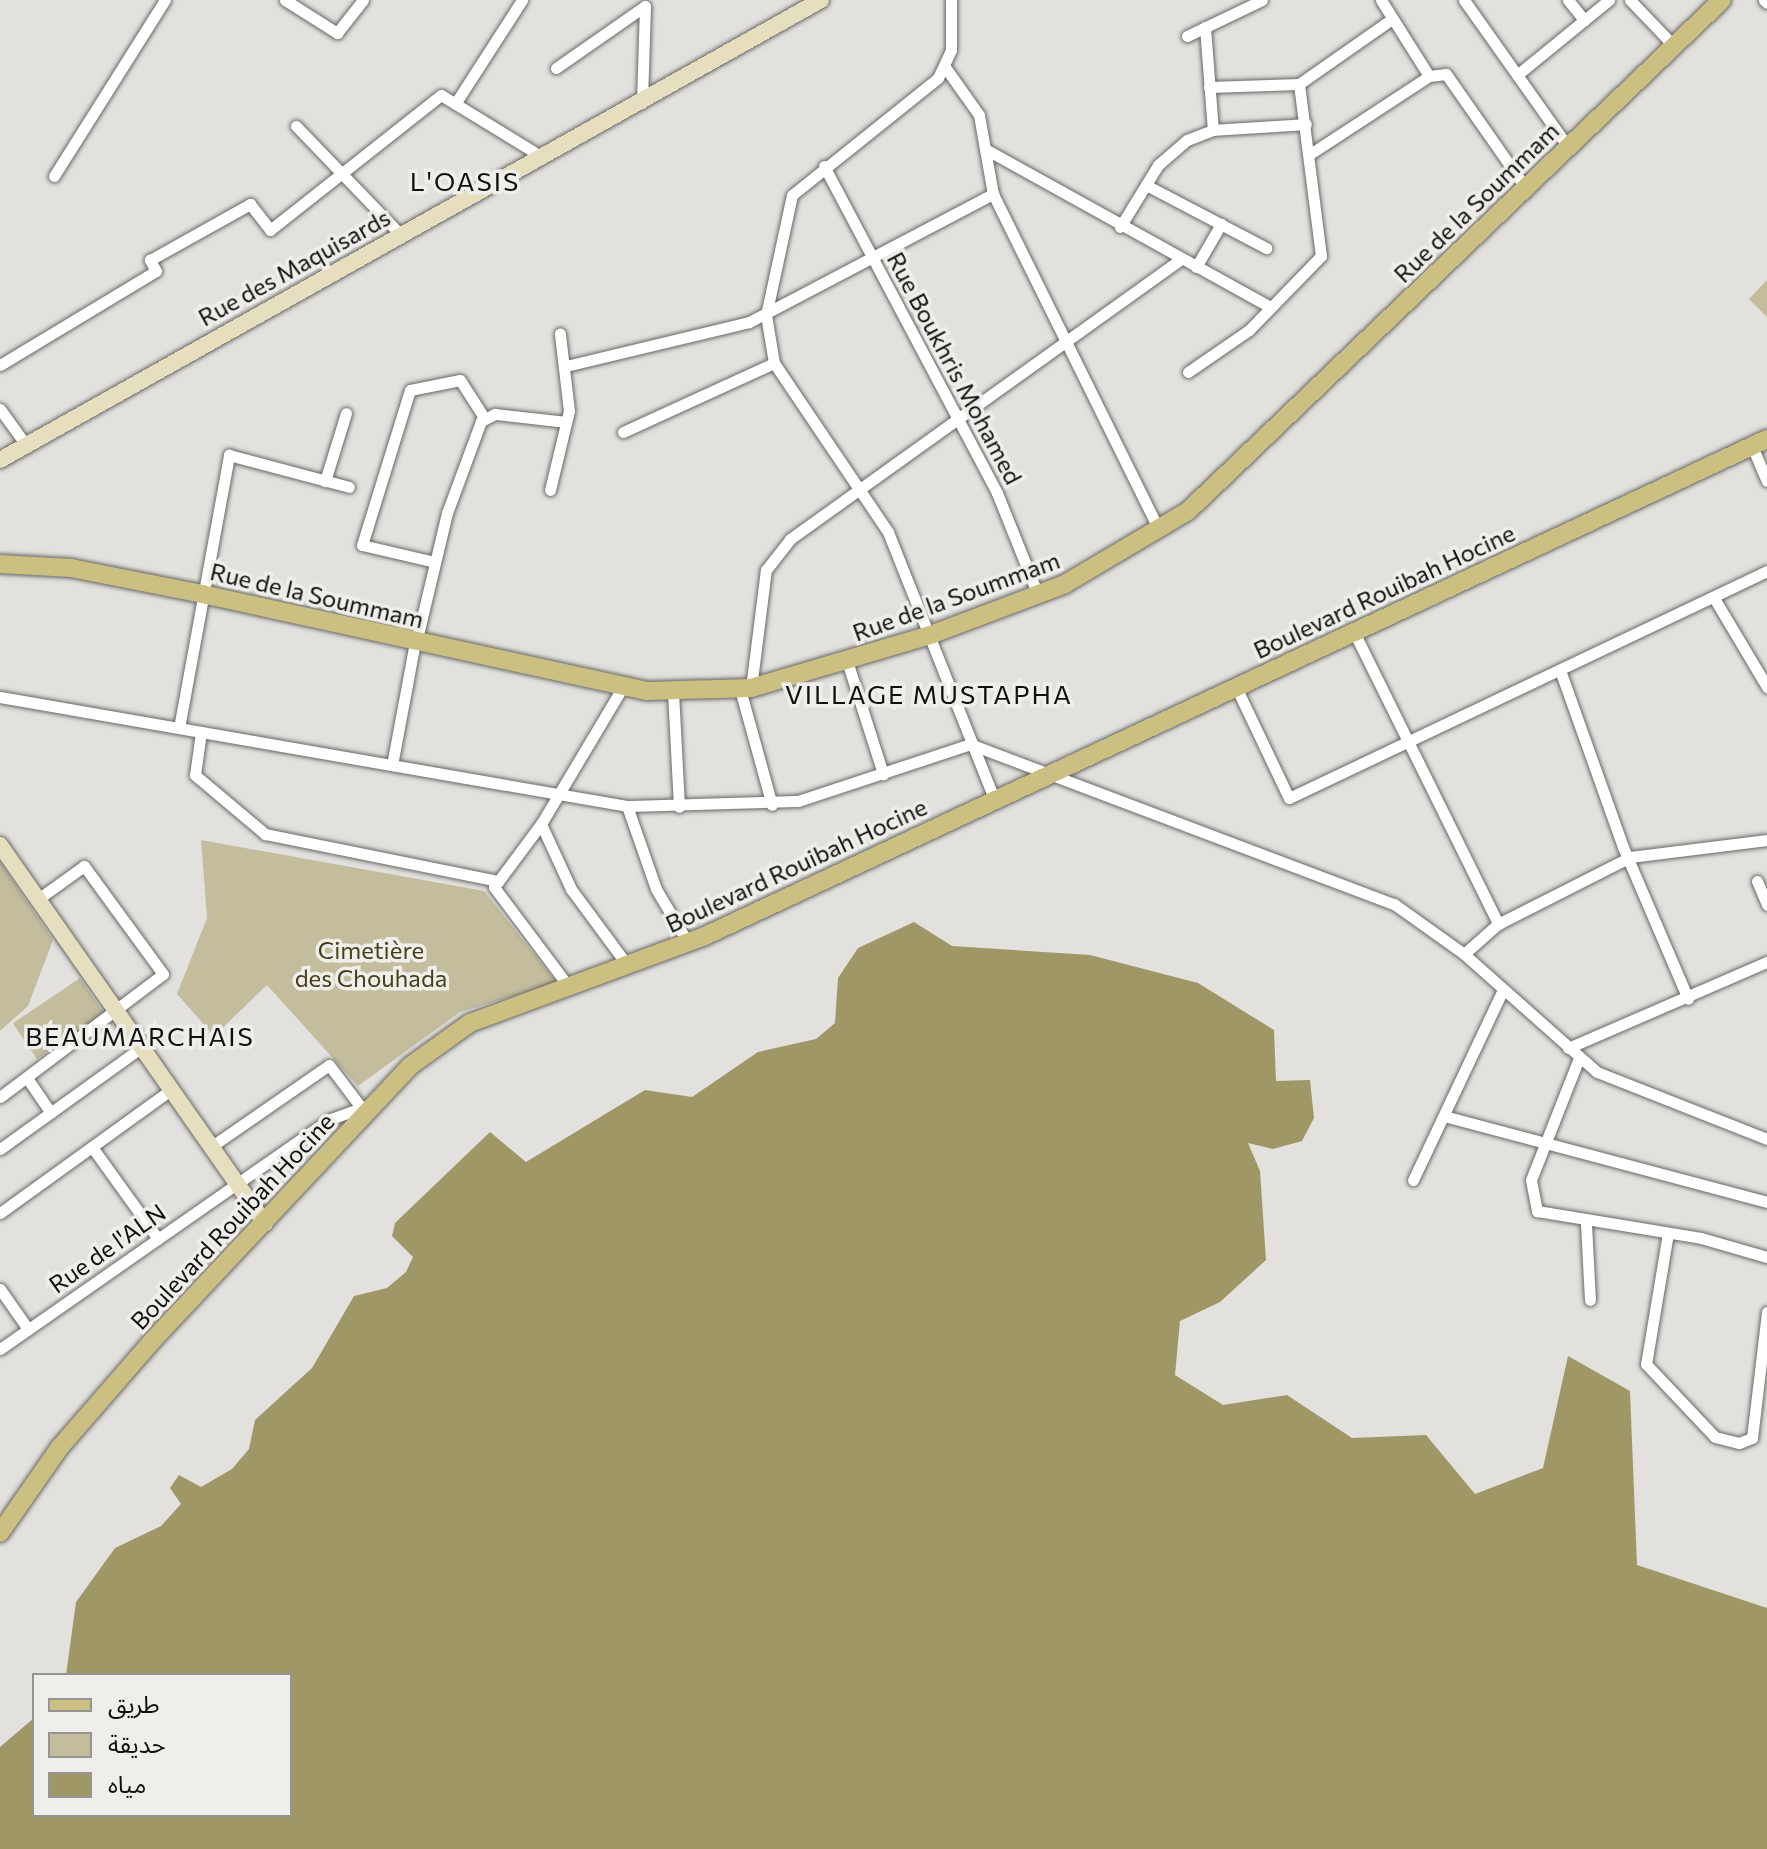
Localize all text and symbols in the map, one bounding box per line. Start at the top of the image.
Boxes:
street label: Rue de la Soummam [1388,116,1564,288]
district label: L'OASIS [410,165,520,197]
street label: Rue des Maquisards [193,202,395,332]
street label: Rue Boukhris Mohamed [882,247,1028,489]
street label: Boulevard Rouibah Hocine [1249,518,1519,664]
street label: Rue de la Soummam [849,545,1063,647]
street label: Rue de la Soummam [207,556,427,634]
district label: VILLAGE MUSTAPHA [785,678,1073,710]
street label: Boulevard Rouibah Hocine [661,792,931,938]
park label: Cimetière des Chouhada [295,936,447,992]
district label: BEAUMARCHAIS [25,1020,255,1052]
street label: Boulevard Rouibah Hocine [124,1107,340,1335]
street label: Rue de l'ALN [43,1197,171,1299]
legend [32,1673,292,1817]
text: طريق [108,1689,160,1718]
text: حديقة [108,1729,166,1758]
text: مياه [108,1769,146,1798]

